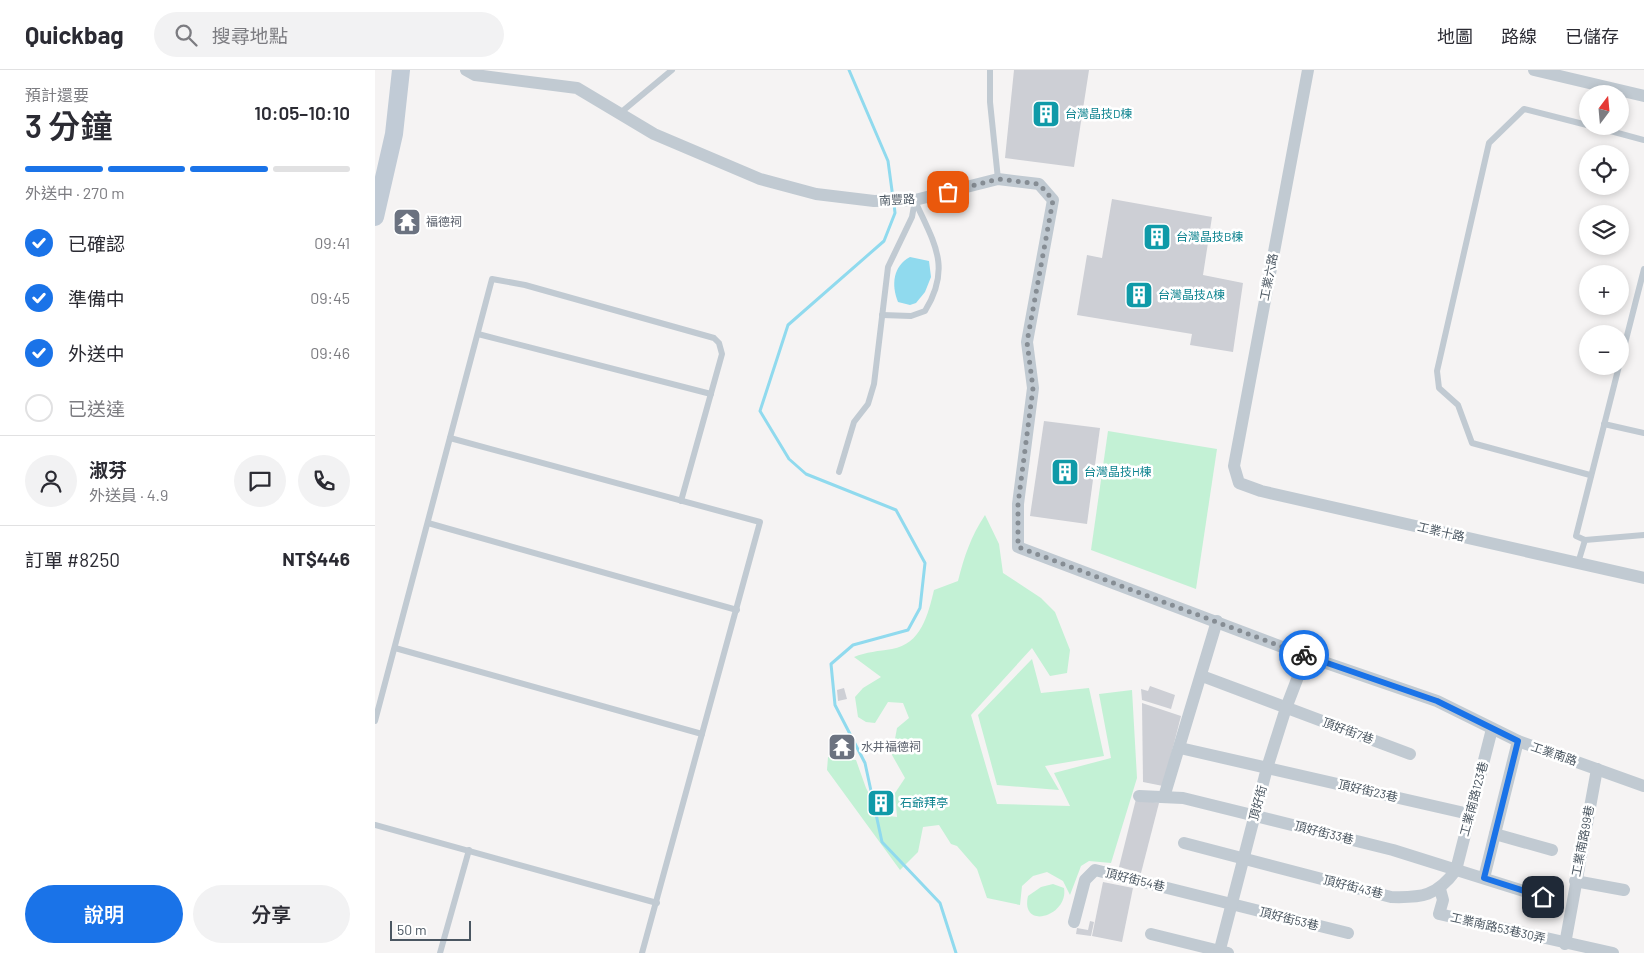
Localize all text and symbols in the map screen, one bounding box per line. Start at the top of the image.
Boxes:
search box [154,12,504,57]
text: Quickbag [25,20,124,49]
icon: search [172,21,200,49]
text: 搜尋地點 [212,24,288,47]
text: 地圖 [1437,25,1473,47]
text: 路線 [1501,25,1537,47]
text: 已儲存 [1565,25,1619,47]
text: 預計還要 [25,85,89,104]
north arrow [1579,85,1629,135]
map controls [1579,85,1629,375]
building icon: 台灣晶技D棟 [1031,99,1061,129]
text: 10:05–10:10 [254,101,350,124]
text: 3 分鐘 [25,106,112,144]
place label: 台灣晶技D棟 [1065,106,1132,120]
button: locate [1579,145,1629,195]
pin [927,171,969,213]
icon: bag [934,178,962,206]
text: 外送中 · 270 m [25,183,124,202]
street label: 南豐路 [879,191,915,207]
button: layers [1579,205,1629,255]
temple icon: 福德祠 [392,207,422,237]
place label: 福德祠 [426,214,462,228]
building icon: 台灣晶技B棟 [1142,222,1172,252]
icon: check [25,229,53,257]
place label: 台灣晶技B棟 [1176,229,1244,243]
text: 已確認 [68,232,125,255]
text: 09:41 [314,233,350,252]
street label: 工業六路 [1257,252,1279,302]
button: + [1579,265,1629,315]
building icon: 台灣晶技A棟 [1124,280,1154,310]
icon: check [25,284,53,312]
text: 準備中 [68,287,125,310]
place label: 台灣晶技A棟 [1158,287,1225,301]
text: 09:45 [310,288,350,307]
button: − [1579,325,1629,375]
icon: check [25,339,53,367]
text: 外送中 [68,342,125,365]
text: 09:46 [310,343,350,362]
text: 已送達 [68,397,125,420]
button: person [25,455,77,507]
button: chat [234,455,286,507]
button: phone [298,455,350,507]
building icon: 台灣晶技H棟 [1050,457,1080,487]
text: 淑芬 [89,458,127,481]
place label: 台灣晶技H棟 [1084,464,1152,478]
text: 外送員 · 4.9 [89,485,168,504]
street label: 工業十路 [1416,519,1466,543]
text: NT$446 [282,547,350,570]
text: 訂單 #8250 [25,548,120,571]
courier [1279,630,1329,680]
icon: bike [1290,641,1318,669]
street label: 頂好街7巷 [1321,714,1376,746]
temple icon: 水井福德祠 [827,732,857,762]
place label: 水井福德祠 [861,739,921,753]
street label: 工業南路 [1529,739,1579,767]
street label: 工業南路123巷 [1456,760,1490,838]
street label: 頂好街23巷 [1337,776,1399,804]
street label: 頂好街 [1246,784,1268,822]
building icon: 石爺拜亭 [866,788,896,818]
place label: 石爺拜亭 [900,795,948,809]
street label: 工業南路99巷 [1568,804,1596,878]
street label: 頂好街33巷 [1293,818,1355,846]
street label: 頂好街54巷 [1104,865,1166,893]
street label: 頂好街43巷 [1322,872,1384,900]
pin [1522,876,1564,918]
icon: home [1529,883,1557,911]
button: 說明 [25,885,183,943]
button: 分享 [193,885,350,943]
street label: 頂好街53巷 [1258,904,1320,932]
street label: 工業南路53巷30弄 [1449,909,1547,945]
scale bar [390,918,471,941]
text: 50 m [397,921,426,938]

